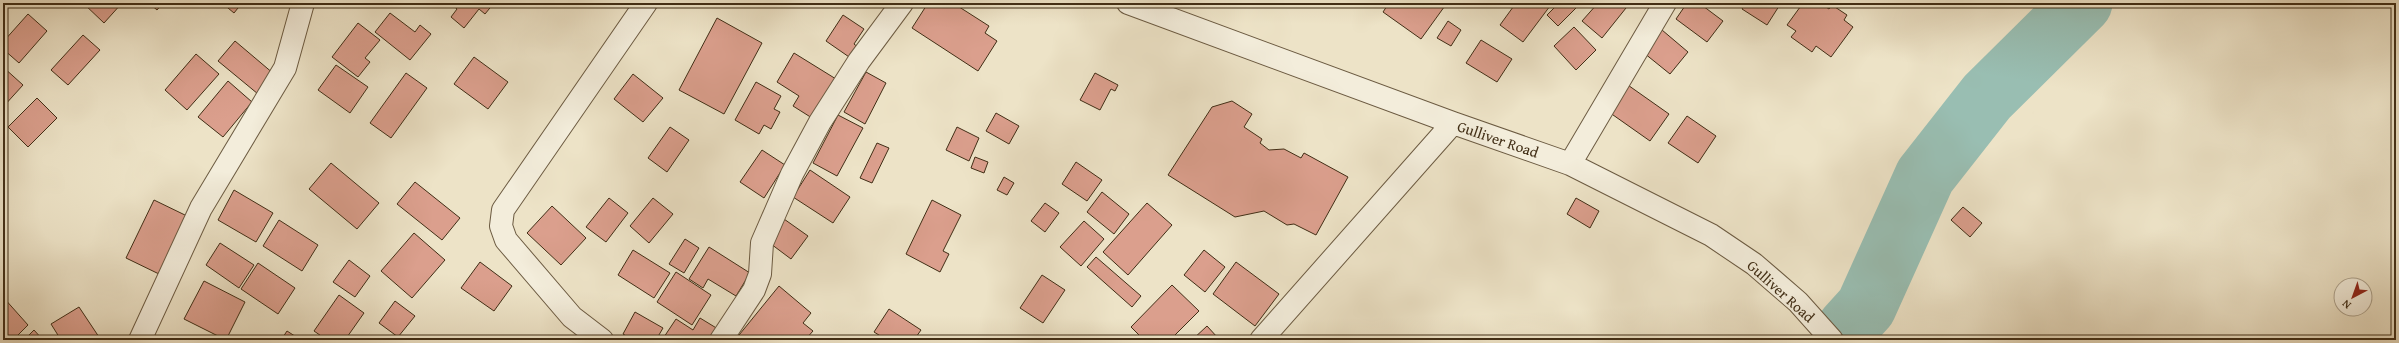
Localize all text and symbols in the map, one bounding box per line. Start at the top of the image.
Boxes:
street label: Gulliver Road [1455,115,1541,163]
street label: Gulliver Road [1743,255,1819,327]
north arrow [2333,277,2373,317]
text: N [2338,296,2354,313]

